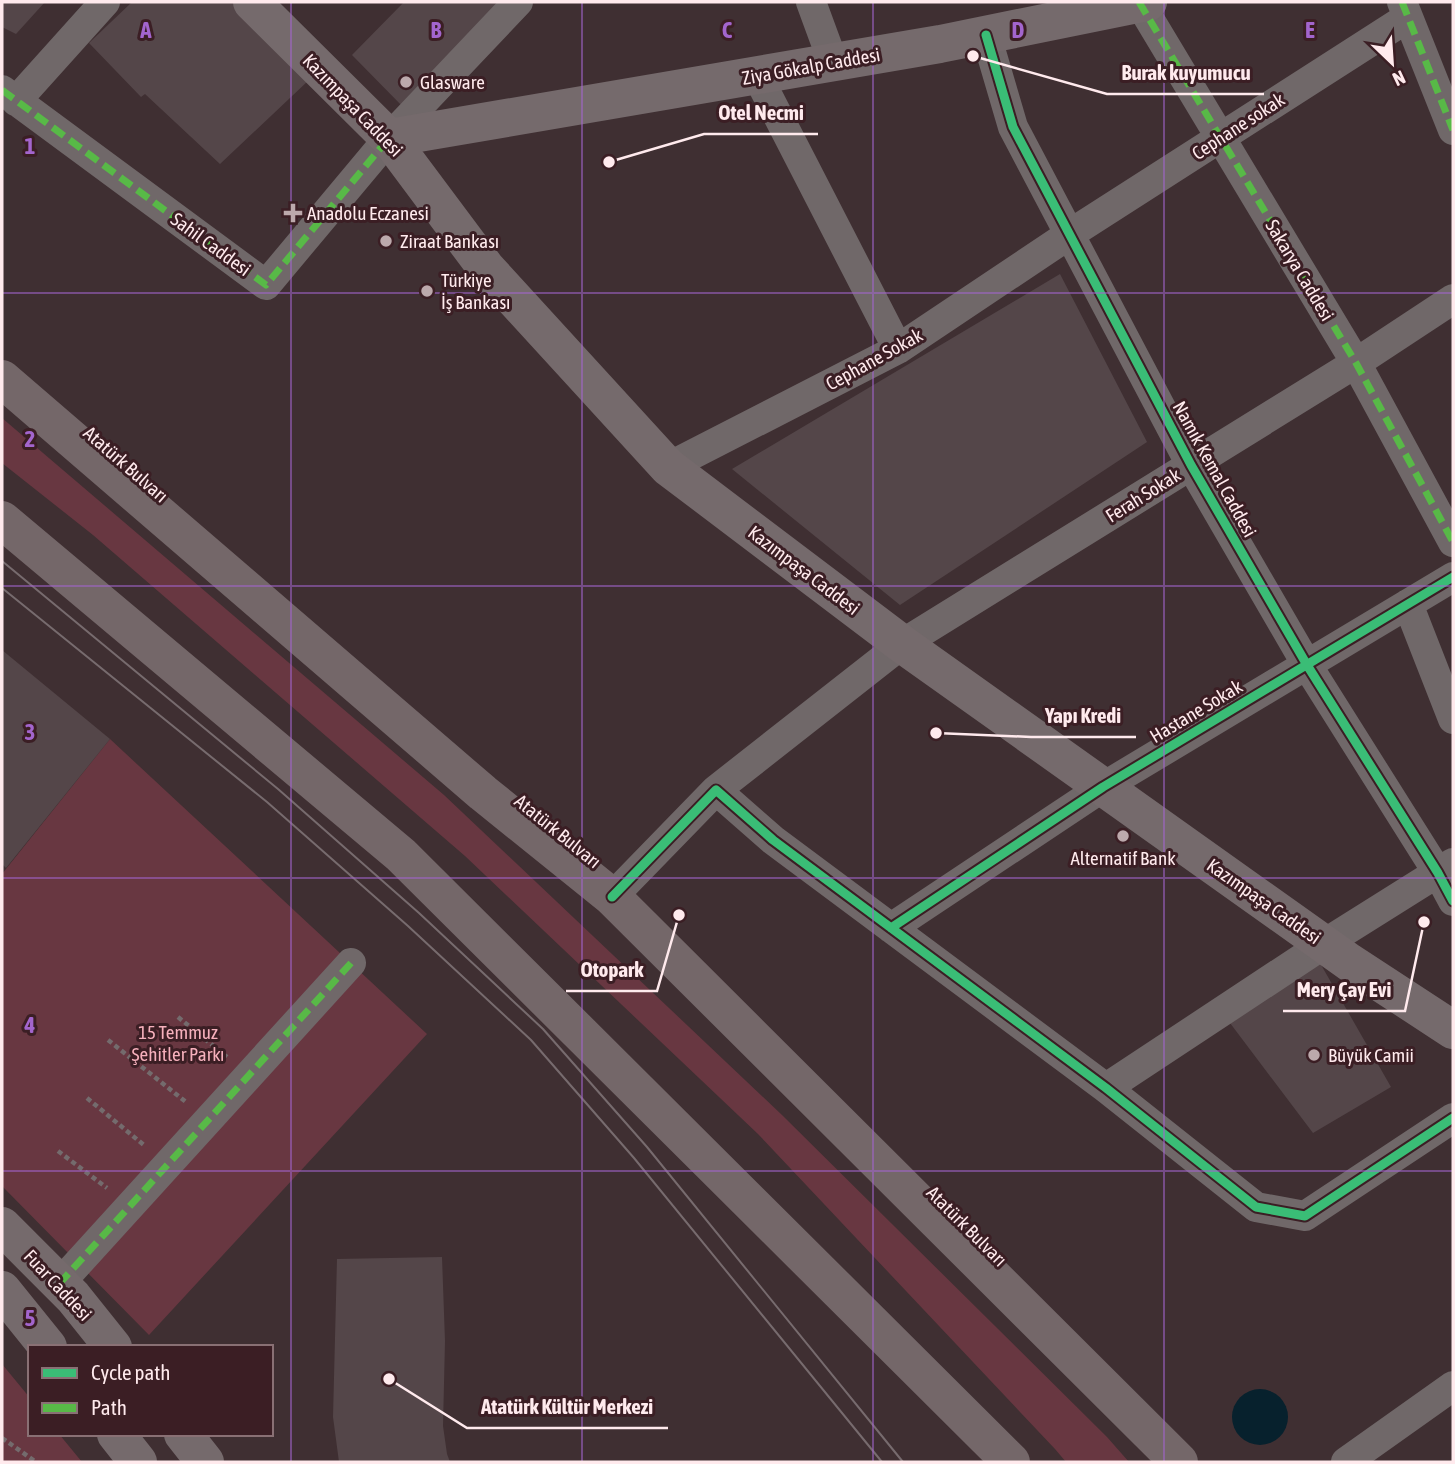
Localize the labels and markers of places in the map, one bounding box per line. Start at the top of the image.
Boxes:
callout: Burak kuyumucu [1107,52,1264,94]
place label: Glasware [420,71,485,93]
marker: Glasware [398,74,414,90]
callout: Otel Necmi [704,92,818,134]
place label: Anadolu Eczanesi [307,202,429,224]
marker: Anadolu Eczanesi [285,205,301,221]
place label: Ziraat Bankası [400,230,499,252]
marker: Ziraat Bankası [378,233,394,249]
place label: Türkiye İş Bankası [441,269,510,313]
marker: Türkiye İş Bankası [419,283,435,299]
callout: Yapı Kredi [1031,695,1136,737]
marker: Alternatif Bank [1115,828,1131,844]
place label: Alternatif Bank [1070,847,1176,869]
callout: Otopark [566,949,657,991]
callout: Mery Çay Evi [1283,969,1405,1011]
place label: Büyük Camii [1328,1044,1414,1066]
marker: Büyük Camii [1306,1047,1322,1063]
callout: Atatürk Kültür Merkezi [467,1386,668,1428]

